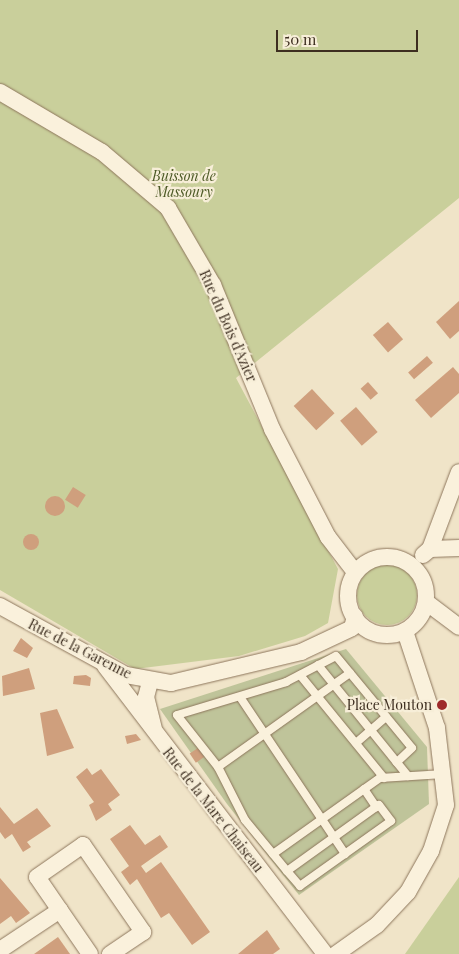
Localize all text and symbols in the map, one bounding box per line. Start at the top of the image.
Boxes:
scale bar [279,20,422,52]
text: 50 m [284,29,316,49]
park label: Buisson de Massoury [152,168,216,200]
street label: Rue du Bois d'Azier [196,267,260,385]
street label: Rue de la Garenne [25,616,135,682]
place label: Place Mouton [347,697,432,713]
marker: Place Mouton [436,699,448,711]
street label: Rue de la Mare Chaiseau [159,744,267,876]

